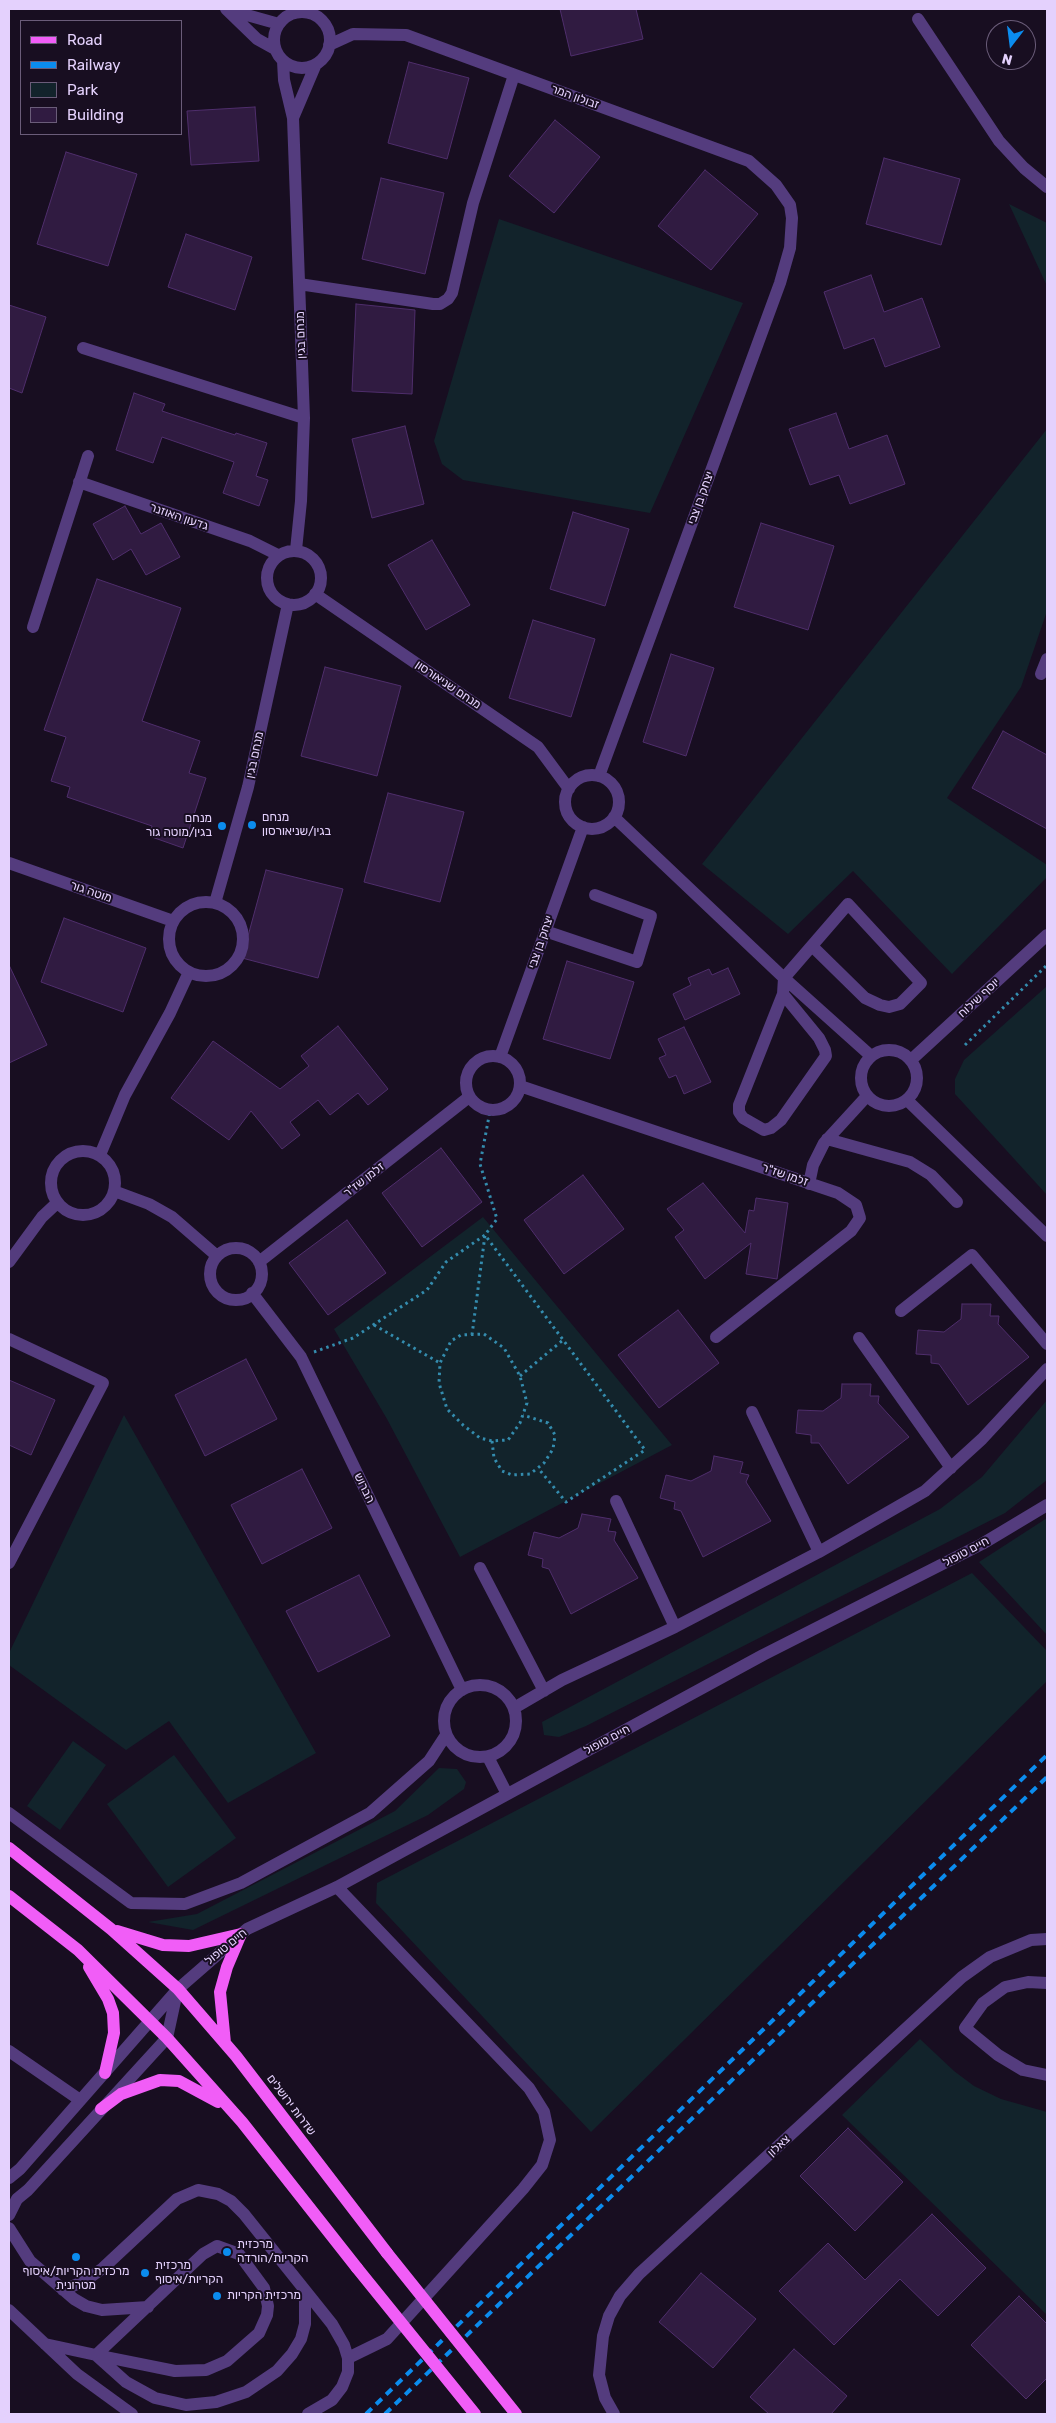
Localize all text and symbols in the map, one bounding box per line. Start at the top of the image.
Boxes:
legend [20,20,182,135]
north arrow [986,20,1036,70]
text: Road [67,31,103,49]
text: N [1000,49,1014,69]
text: Railway [67,56,121,74]
text: Park [67,81,98,99]
street label: זבולון המר [549,82,601,112]
text: Building [67,106,124,124]
street label: מנחם בגין [293,311,309,359]
street label: יצחק בן צבי [685,470,717,526]
street label: גדעון האוזנר [148,500,210,534]
street label: מנחם שניאורסון [412,658,484,712]
street label: מנחם בגין [243,730,267,780]
place label: מנחם בגין/שניאורסון [262,811,331,839]
place label: מנחם בגין/מוטה גור [146,812,212,840]
marker: מנחם בגין/שניאורסון [246,819,258,831]
marker: מנחם בגין/מוטה גור [216,820,228,832]
street label: מוטה גור [68,878,114,906]
street label: יצחק בן צבי [525,914,557,970]
street label: יוסף שילוח [955,975,1003,1021]
street label: זלמן שז"ר [341,1160,387,1200]
street label: זלמן שז"ר [760,1160,810,1190]
street label: הברוש [351,1470,377,1506]
street label: חיים טופול [941,1534,991,1570]
street label: חיים טופול [582,1722,632,1758]
street label: חיים טופול [202,1926,250,1968]
street label: שדרות ירושלים [263,2072,319,2138]
street label: צאלון [765,2132,793,2160]
place label: מרכזית הקריות/הורדה [237,2238,308,2266]
marker: מרכזית הקריות/הורדה [221,2246,233,2258]
marker: מרכזית הקריות/איסוף מטרונית [70,2251,82,2263]
place label: מרכזית הקריות/איסוף [155,2259,223,2287]
place label: מרכזית הקריות/איסוף מטרונית [23,2265,129,2293]
marker: מרכזית הקריות/איסוף [139,2267,151,2279]
place label: מרכזית הקריות [227,2289,301,2303]
marker: מרכזית הקריות [211,2290,223,2302]

